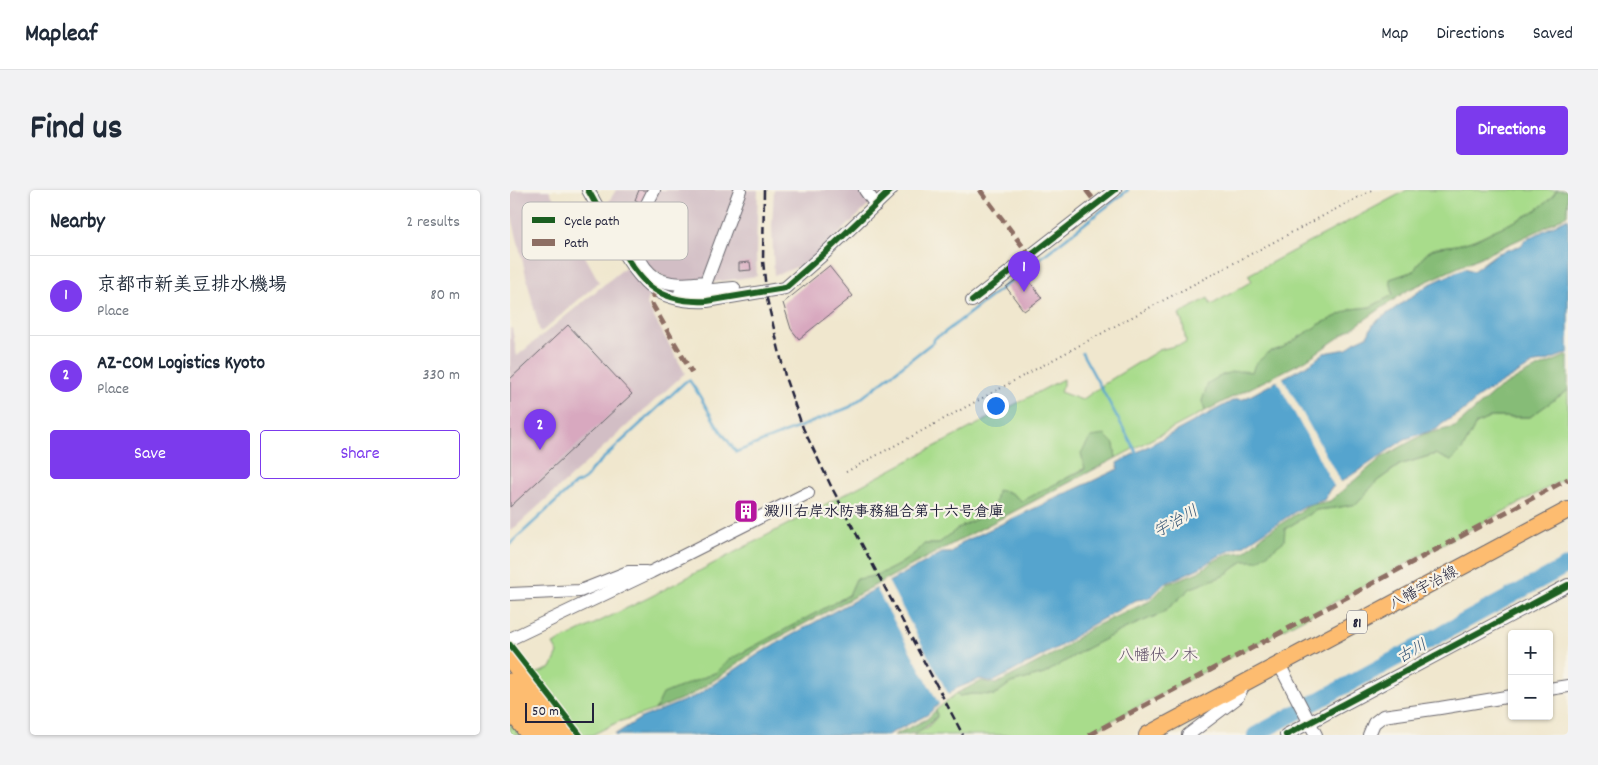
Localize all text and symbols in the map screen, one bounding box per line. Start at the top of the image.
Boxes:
text: Mapleaf [25,18,97,52]
text: Map [1381,22,1408,47]
text: Directions [1436,22,1505,47]
text: Saved [1533,22,1573,47]
text: Find us [30,105,122,155]
button: Directions [1456,106,1568,155]
legend [522,202,688,260]
text: Nearby [50,208,105,238]
text: 2 results [406,211,460,234]
text: Cycle path [564,212,620,232]
text: Path [564,234,589,254]
pin: 1 [1008,251,1040,292]
text: 京都市新美豆排水機場 [97,273,287,300]
text: 1 [64,284,68,307]
text: 80 m [430,284,460,307]
text: Place [97,300,129,323]
text: AZ-COM Logistics Kyoto [97,351,265,378]
text: 2 [63,364,70,387]
text: 330 m [422,364,460,387]
text: Place [97,378,129,401]
your location [983,393,1009,419]
pin: 2 [524,409,556,450]
button: Save [50,430,250,479]
button: Share [260,430,460,479]
building icon: 澱川右岸水防事務組合第十六号倉庫 [733,498,759,524]
water label: 宇治川 [1150,500,1203,544]
place label: 澱川右岸水防事務組合第十六号倉庫 [764,502,1004,524]
street label: 八幡宇治線 [1386,561,1462,616]
road number: 81 [1347,611,1367,634]
map controls [1508,630,1553,720]
button: + [1508,630,1553,675]
water label: 古川 [1393,634,1432,670]
district label: 八幡伏ノ木 [1118,645,1198,668]
button: − [1508,675,1553,720]
scale bar [525,700,594,723]
text: 50 m [532,702,559,722]

